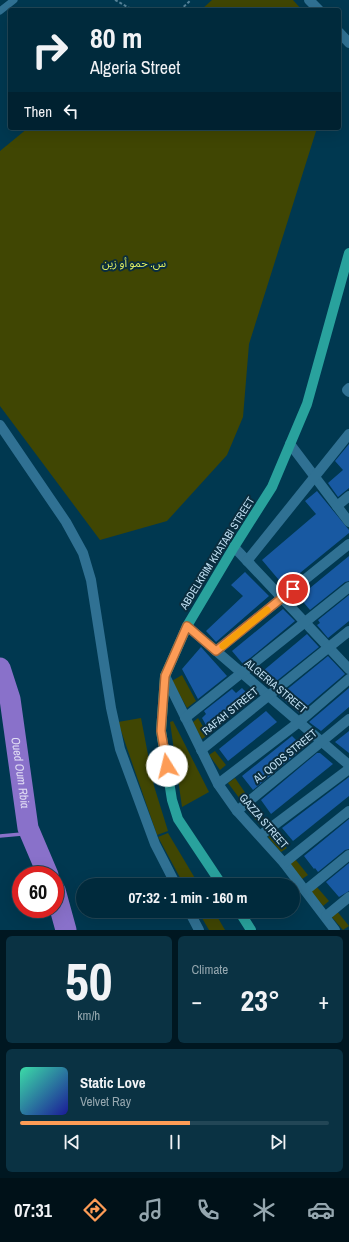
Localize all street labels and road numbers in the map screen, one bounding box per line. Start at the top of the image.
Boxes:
street label: ABDELKRIM KHATABI STREET [176,494,258,613]
street label: ALGERIA STREET [241,655,310,716]
street label: RAFAH STREET [199,684,261,738]
street label: AL QODS STREET [250,726,320,787]
street label: GAZZA STREET [237,791,292,851]

